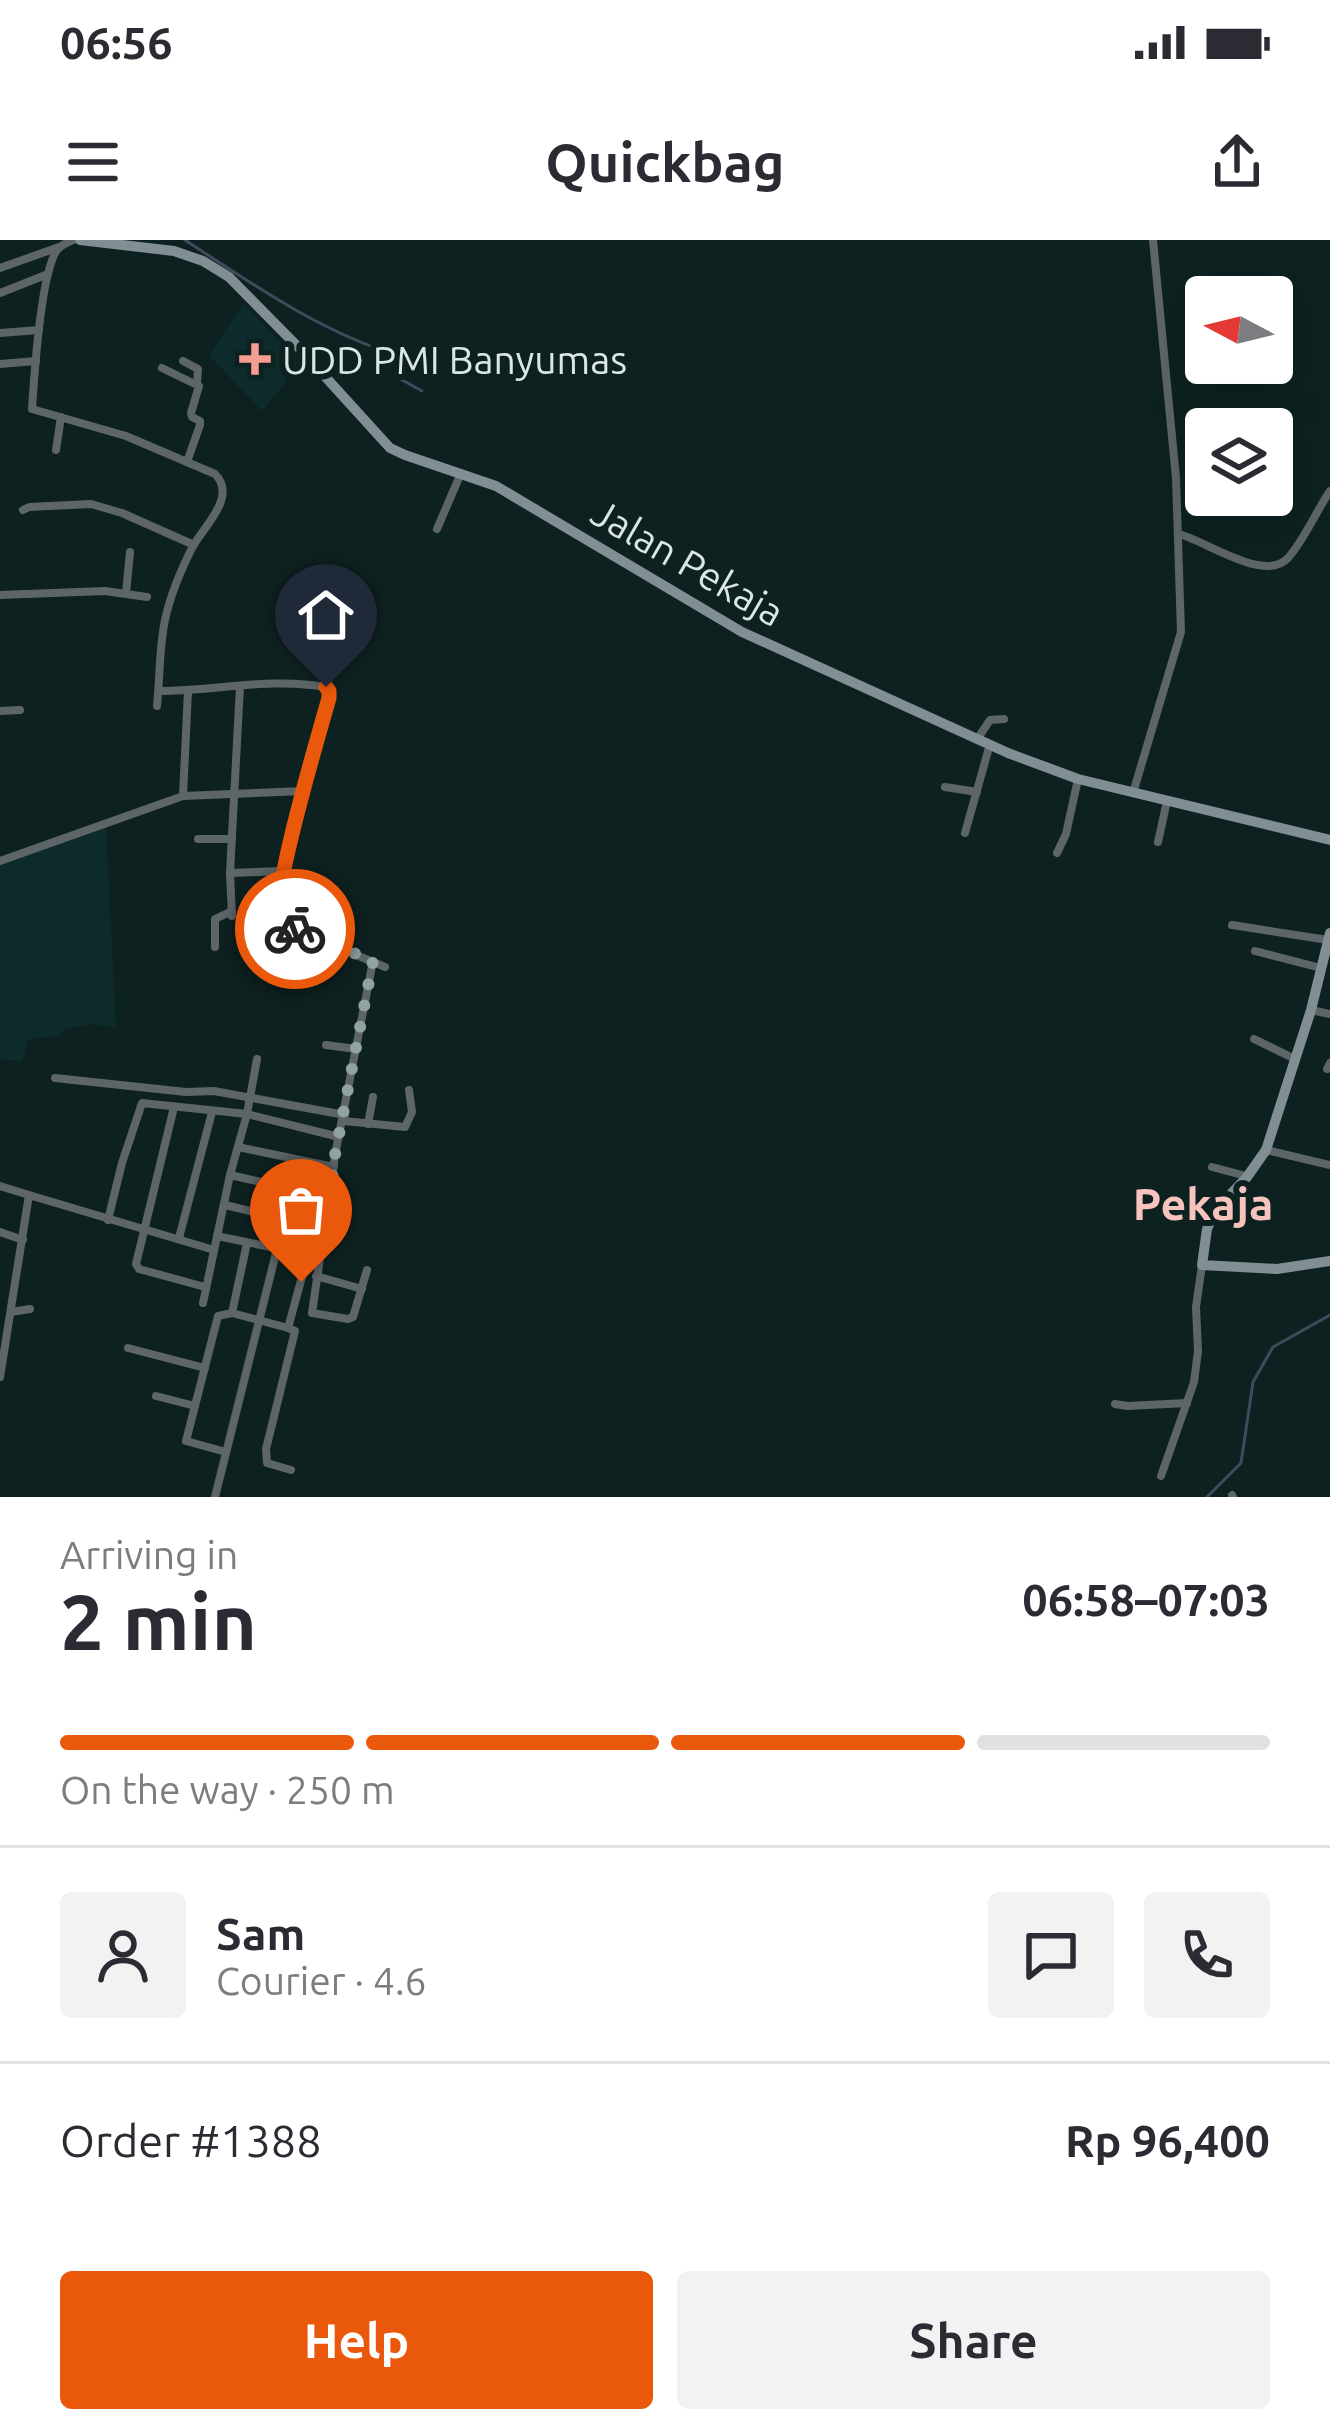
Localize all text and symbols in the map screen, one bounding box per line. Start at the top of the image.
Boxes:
text: 06:56 [60,17,173,68]
icon: menu [60,129,126,195]
icon: share [1204,129,1270,195]
text: Quickbag [545,132,785,192]
north arrow [1185,276,1293,384]
map controls [1185,276,1293,516]
place label: UDD PMI Banyumas [282,338,627,381]
marker: UDD PMI Banyumas [239,343,271,375]
button: layers [1185,408,1293,516]
street label: Jalan Pekaja [585,490,791,634]
pin [275,564,377,687]
icon: home [293,582,359,648]
courier [235,869,355,989]
icon: bike [262,896,328,962]
pin [250,1159,352,1282]
icon: bag [268,1177,334,1243]
district label: Pekaja [1133,1178,1273,1229]
text: Arriving in [60,1533,238,1576]
text: 06:58–07:03 [1022,1574,1270,1625]
text: 2 min [60,1577,257,1665]
text: On the way · 250 m [60,1768,395,1811]
button: person [60,1892,186,2018]
button: chat [988,1892,1114,2018]
button: phone [1144,1892,1270,2018]
text: Sam [216,1908,305,1959]
text: Courier · 4.6 [216,1959,427,2002]
text: Order #1388 [60,2115,322,2166]
text: Rp 96,400 [1065,2115,1270,2166]
button: Help [60,2271,653,2409]
button: Share [677,2271,1270,2409]

